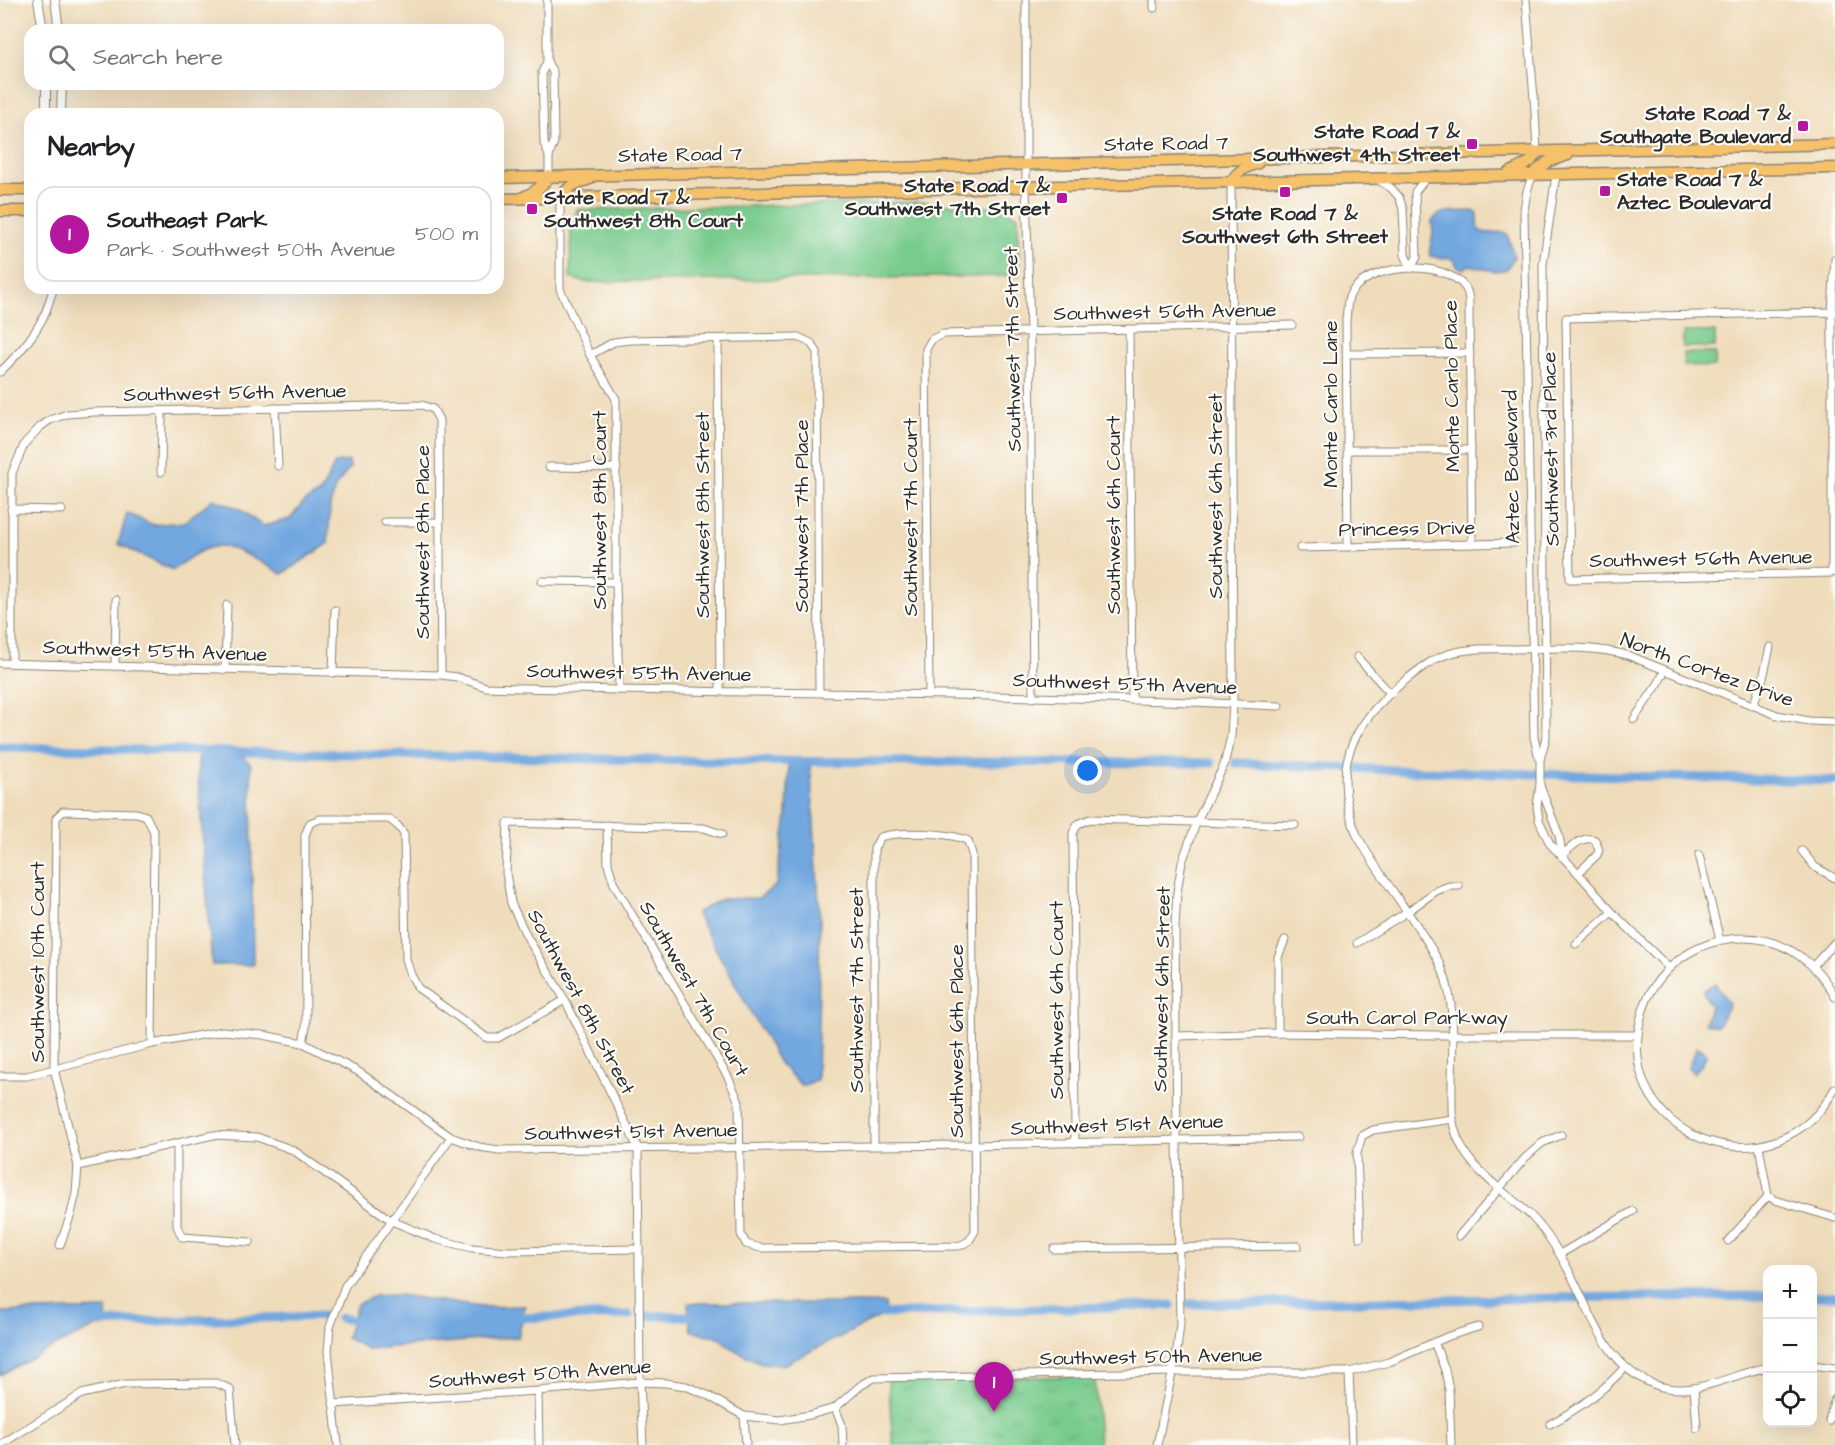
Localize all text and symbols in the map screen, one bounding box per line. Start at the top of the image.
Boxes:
search box [24,24,504,90]
icon: search [45,41,78,74]
text: Search here [93,42,223,73]
place label: State Road 7 & Southgate Boulevard [1599,100,1792,152]
place label: State Road 7 & Southwest 4th Street [1252,118,1461,169]
marker: State Road 7 & Southgate Boulevard [1796,119,1810,133]
text: Nearby [48,129,135,165]
street label: State Road 7 [1104,129,1228,159]
marker: State Road 7 & Southwest 4th Street [1465,137,1479,151]
street label: State Road 7 [618,140,742,170]
place label: State Road 7 & Aztec Boulevard [1616,166,1771,217]
place label: State Road 7 & Southwest 7th Street [844,172,1051,223]
place label: State Road 7 & Southwest 8th Court [543,184,744,235]
marker: State Road 7 & Aztec Boulevard [1598,184,1612,198]
marker: State Road 7 & Southwest 6th Street [1278,185,1292,199]
marker: State Road 7 & Southwest 7th Street [1055,191,1069,205]
place label: State Road 7 & Southwest 6th Street [1181,200,1389,251]
marker: State Road 7 & Southwest 8th Court [525,202,539,216]
text: Southeast Park [107,205,267,236]
text: 1 [68,220,71,248]
text: 500 m [415,220,478,248]
text: Park · Southwest 50th Avenue [107,236,395,264]
street label: Southwest 7th Street [997,246,1029,452]
street label: Southwest 56th Avenue [1053,296,1277,328]
street label: Monte Carlo Place [1436,300,1467,472]
street label: Monte Carlo Lane [1317,320,1345,488]
street label: Southwest 3rd Place [1535,351,1567,546]
street label: Southwest 56th Avenue [123,377,347,409]
street label: Aztec Boulevard [1497,390,1527,544]
street label: Southwest 6th Street [1202,393,1230,599]
street label: Southwest 8th Court [586,410,614,610]
street label: Southwest 8th Street [689,412,717,618]
street label: Southwest 6th Court [1100,416,1128,614]
street label: Southwest 7th Court [897,418,925,616]
street label: Southwest 7th Place [788,419,816,613]
street label: Southwest 8th Place [409,445,437,639]
street label: Princess Drive [1338,514,1476,544]
street label: Southwest 56th Avenue [1589,543,1813,575]
street label: North Cortez Drive [1617,626,1798,714]
street label: Southwest 55th Avenue [42,633,268,669]
street label: Southwest 55th Avenue [526,657,752,689]
street label: Southwest 55th Avenue [1012,666,1238,702]
your location [1073,756,1102,785]
street label: Southwest 10th Court [24,861,52,1063]
street label: Southwest 6th Street [1146,886,1178,1092]
street label: Southwest 7th Street [843,887,871,1093]
street label: Southwest 7th Court [632,896,756,1082]
street label: Southwest 6th Court [1043,901,1071,1099]
street label: Southwest 8th Street [520,904,642,1100]
street label: Southwest 6th Place [943,944,971,1138]
street label: South Carol Parkway [1306,1004,1508,1033]
street label: Southwest 51st Avenue [1010,1107,1224,1143]
street label: Southwest 51st Avenue [524,1116,738,1148]
map controls [1763,1265,1817,1427]
button: + [1763,1265,1817,1319]
button: − [1763,1319,1817,1373]
street label: Southwest 50th Avenue [1039,1341,1263,1373]
street label: Southwest 50th Avenue [428,1352,652,1396]
pin: 1 [974,1362,1014,1412]
button: locate [1763,1373,1817,1427]

